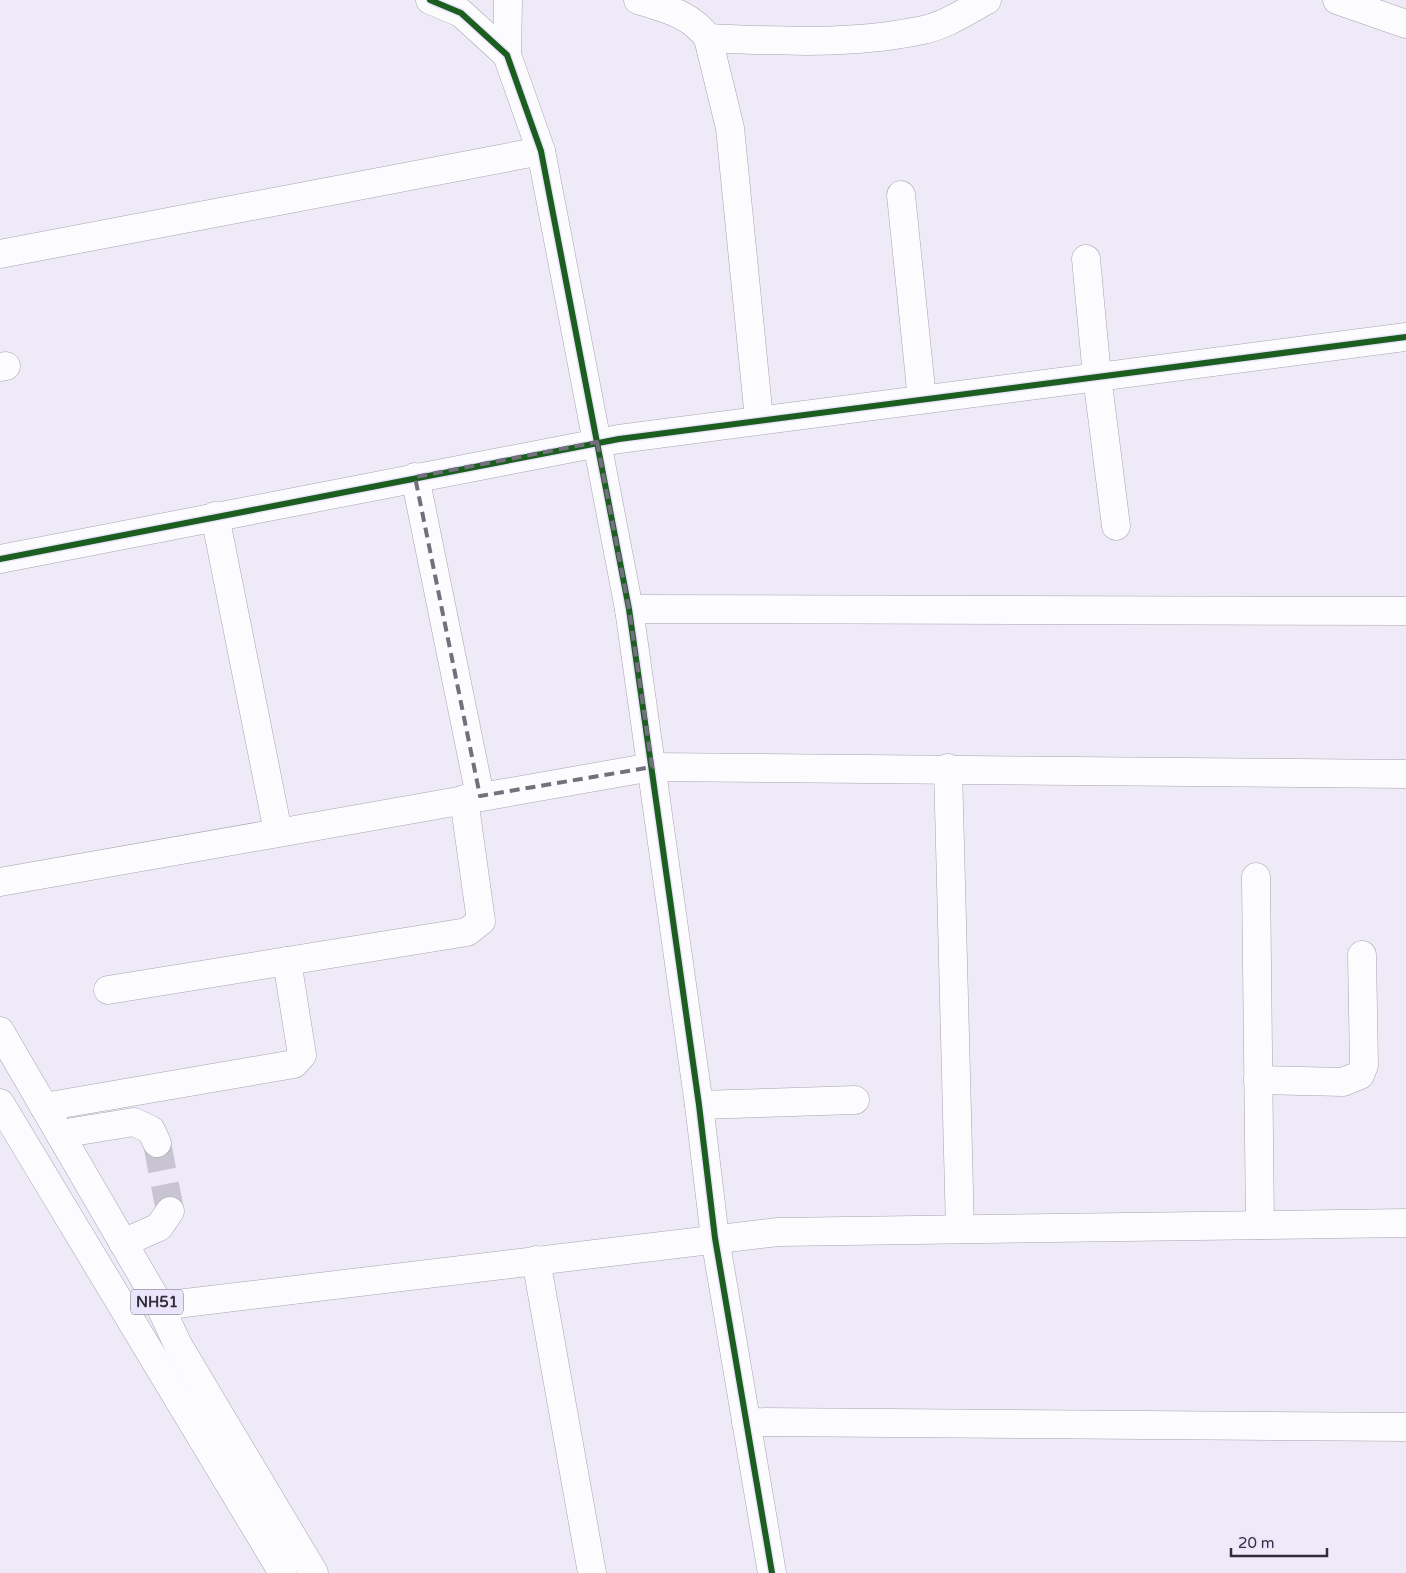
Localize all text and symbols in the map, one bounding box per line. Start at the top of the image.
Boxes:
road number: NH51 [131,1290,183,1314]
scale bar [1231,1526,1327,1558]
text: 20 m [1238,1534,1275,1552]

